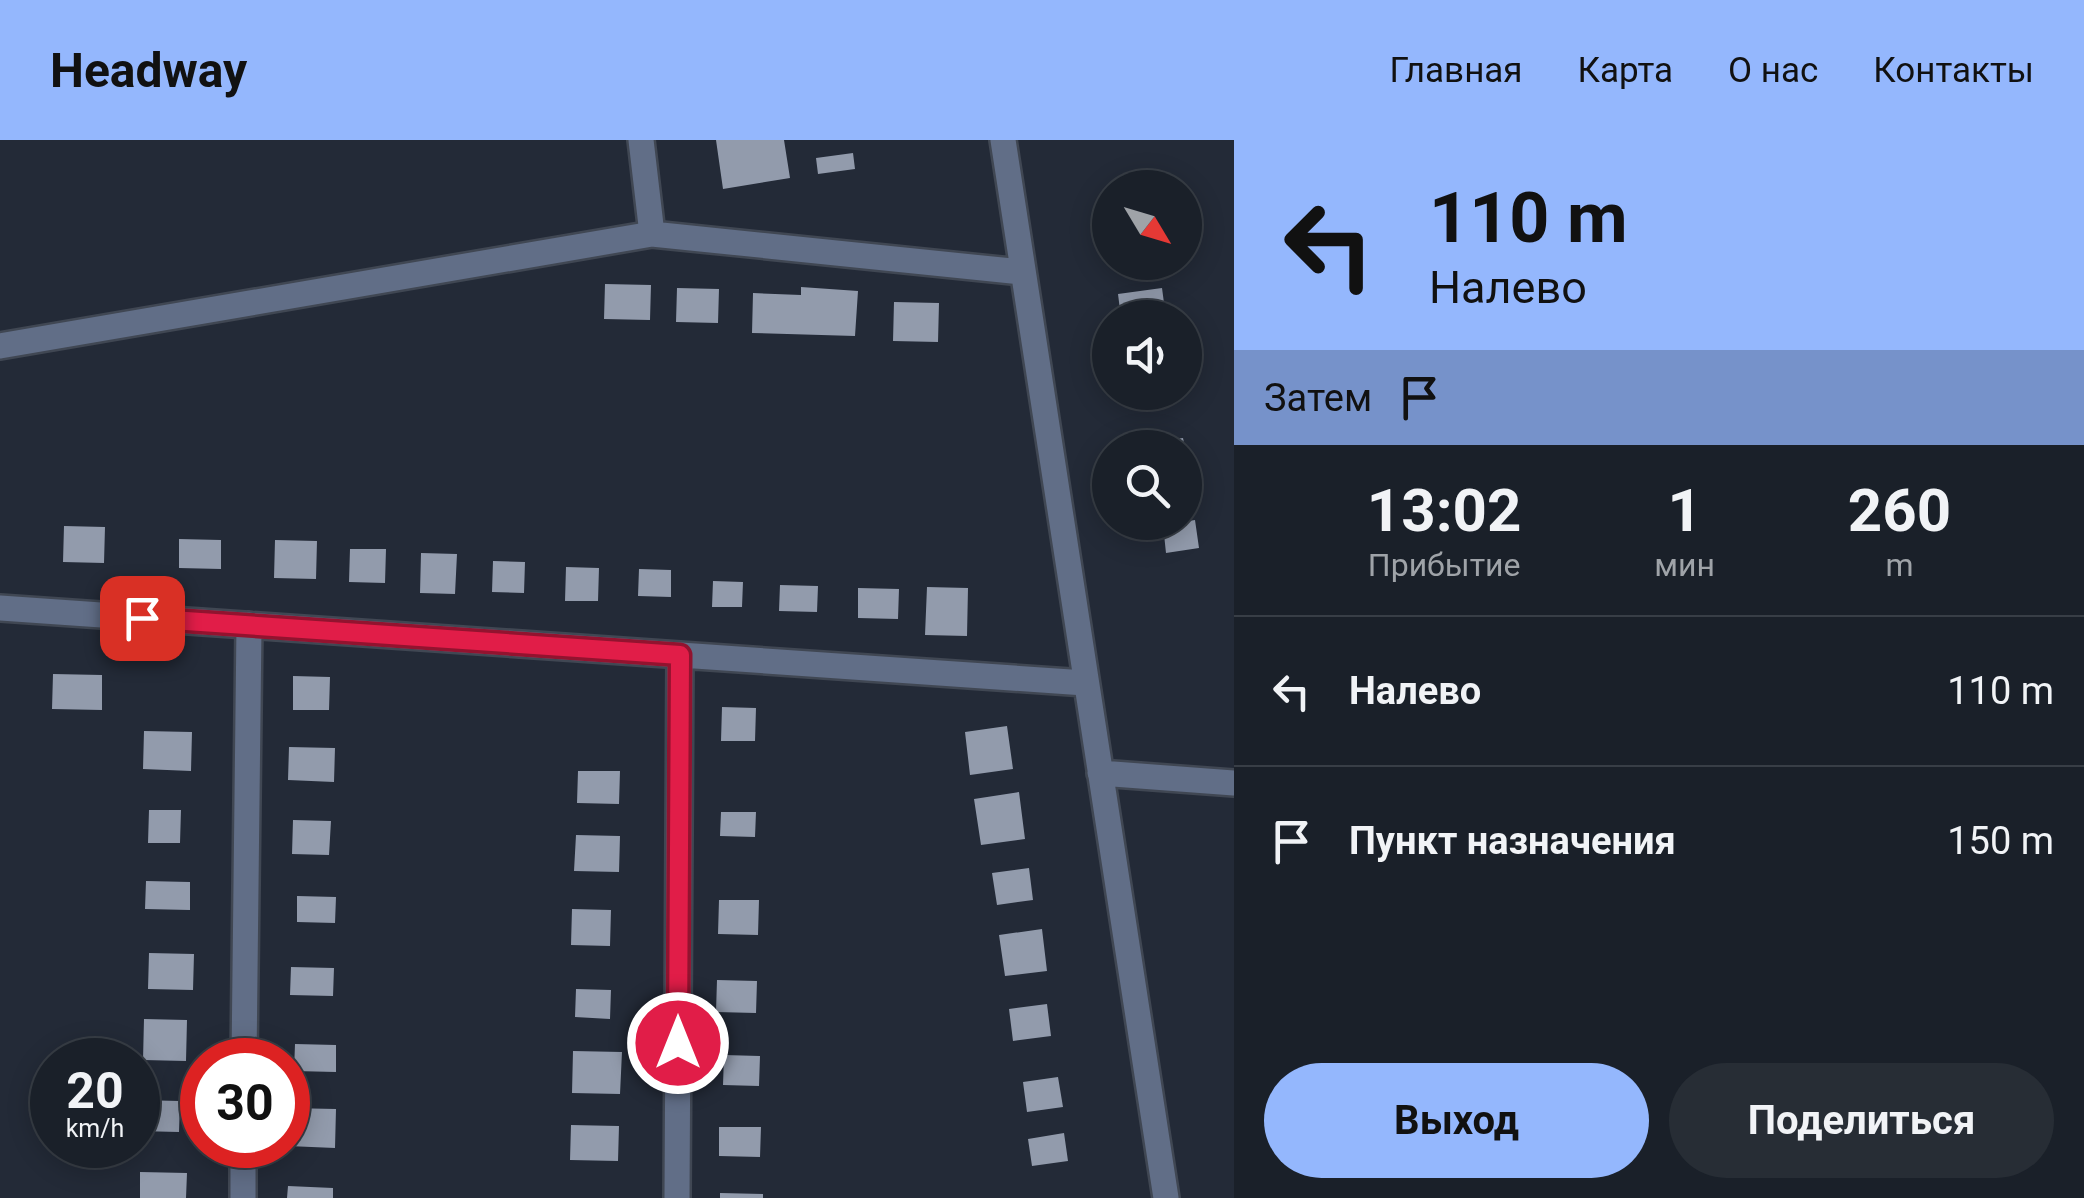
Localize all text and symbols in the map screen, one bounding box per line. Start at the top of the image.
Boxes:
text: Headway [50,42,247,99]
text: Главная [1390,50,1523,91]
text: Карта [1578,50,1673,91]
text: О нас [1728,50,1818,91]
text: Контакты [1873,50,2034,91]
north arrow [1092,170,1202,280]
map controls [1092,170,1202,540]
text: 110 m [1429,177,1628,259]
icon: left [1264,180,1394,310]
text: Налево [1429,261,1587,314]
button: sound [1092,300,1202,410]
icon: arrive [1392,370,1447,425]
text: Затем [1264,376,1372,420]
button: search [1092,430,1202,540]
text: 13:02 [1367,475,1521,546]
text: 1 [1667,475,1702,546]
text: 260 [1848,475,1951,546]
text: Прибытие [1368,546,1520,584]
text: мин [1654,546,1715,584]
text: m [1885,546,1914,584]
pin [100,576,185,661]
icon: arrive [115,591,170,646]
icon: left [1264,664,1319,719]
text: Налево [1349,669,1481,713]
text: 110 m [1947,669,2054,713]
icon: arrive [1264,814,1319,869]
text: Пункт назначения [1349,819,1676,863]
text: 150 m [1947,819,2054,863]
position arrow [626,991,730,1095]
speed limit sign: 30 [180,1038,310,1168]
text: 20 [66,1062,124,1120]
button: Выход [1264,1063,1649,1178]
button: Поделиться [1669,1063,2054,1178]
text: km/h [66,1114,124,1143]

